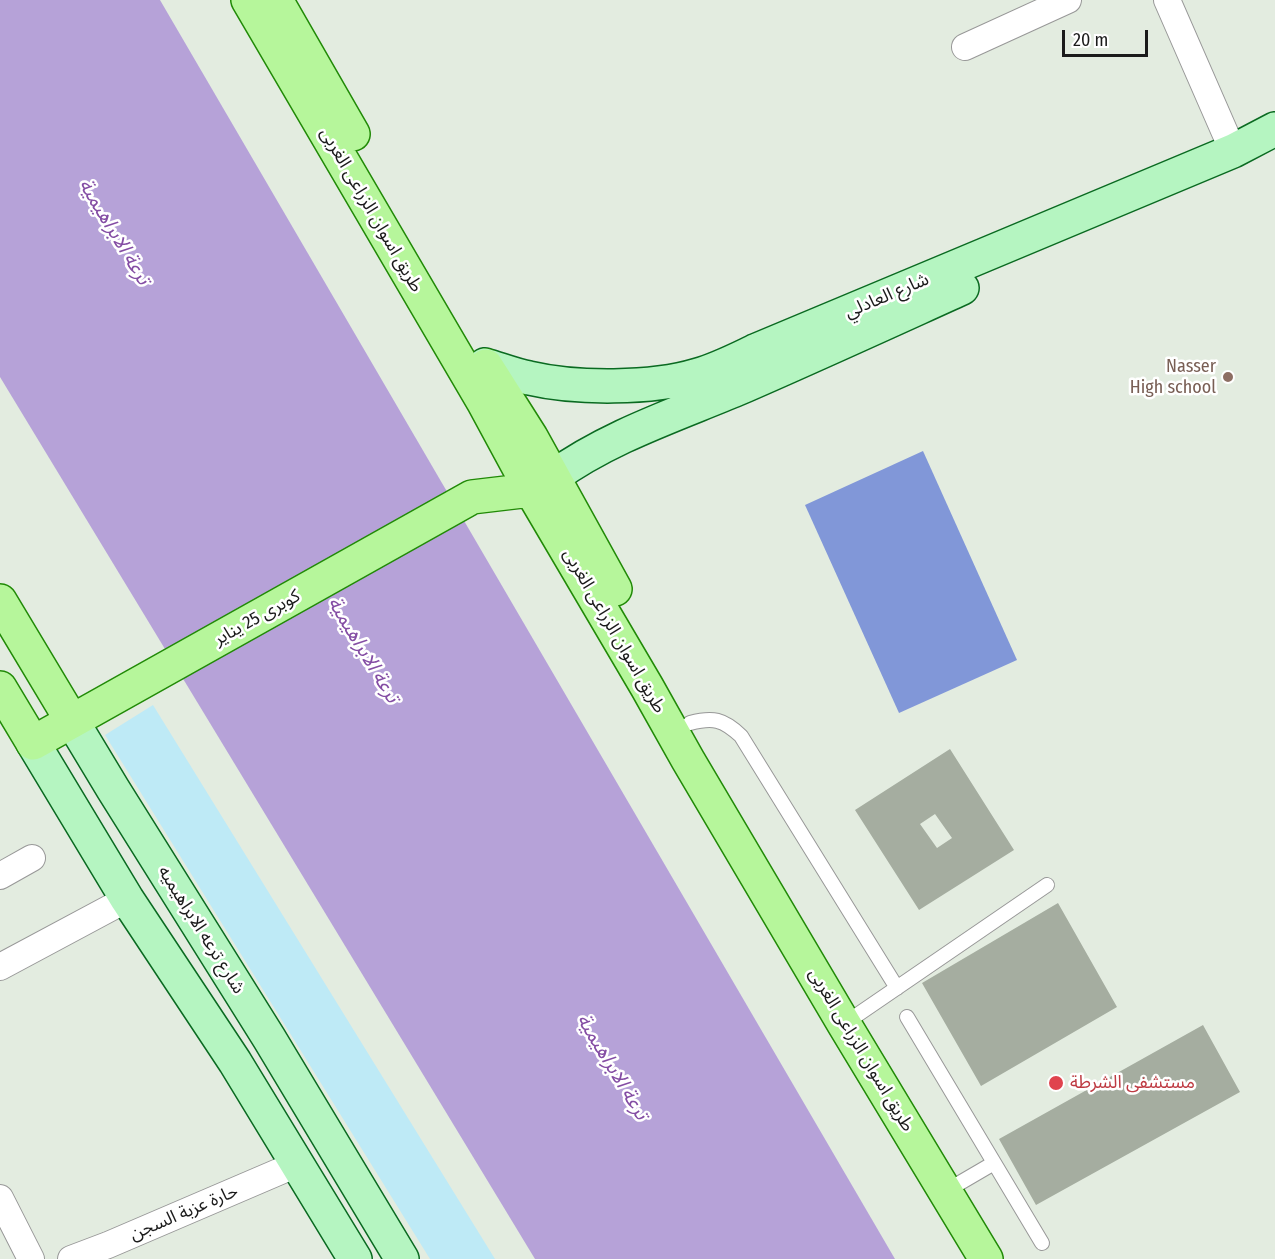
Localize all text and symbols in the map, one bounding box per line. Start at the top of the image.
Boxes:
scale bar [1065,18,1150,56]
text: 20 m [1073,29,1108,51]
street label: طريق اسوان الزراعى الغربى [315,124,427,296]
water label: ترعة الابراهيمية [73,175,155,289]
street label: شارع العادلي [842,269,932,323]
place label: Nasser High school [1130,356,1216,398]
marker: Nasser High school [1221,370,1235,384]
street label: طريق اسوان الزراعى الغربى [558,545,670,717]
street label: كوبرى 25 يناير [210,585,304,651]
water label: ترعة الابراهيمية [322,593,404,707]
street label: شارع ترعه الابراهيميه [153,862,249,998]
street label: طريق اسوان الزراعى الغربى [804,964,918,1136]
water label: ترعة الابراهيمية [571,1010,653,1124]
place label: مستشفى الشرطة [1070,1072,1195,1094]
marker: مستشفى الشرطة [1047,1074,1065,1092]
street label: حارة عزبة السجن [127,1180,241,1246]

